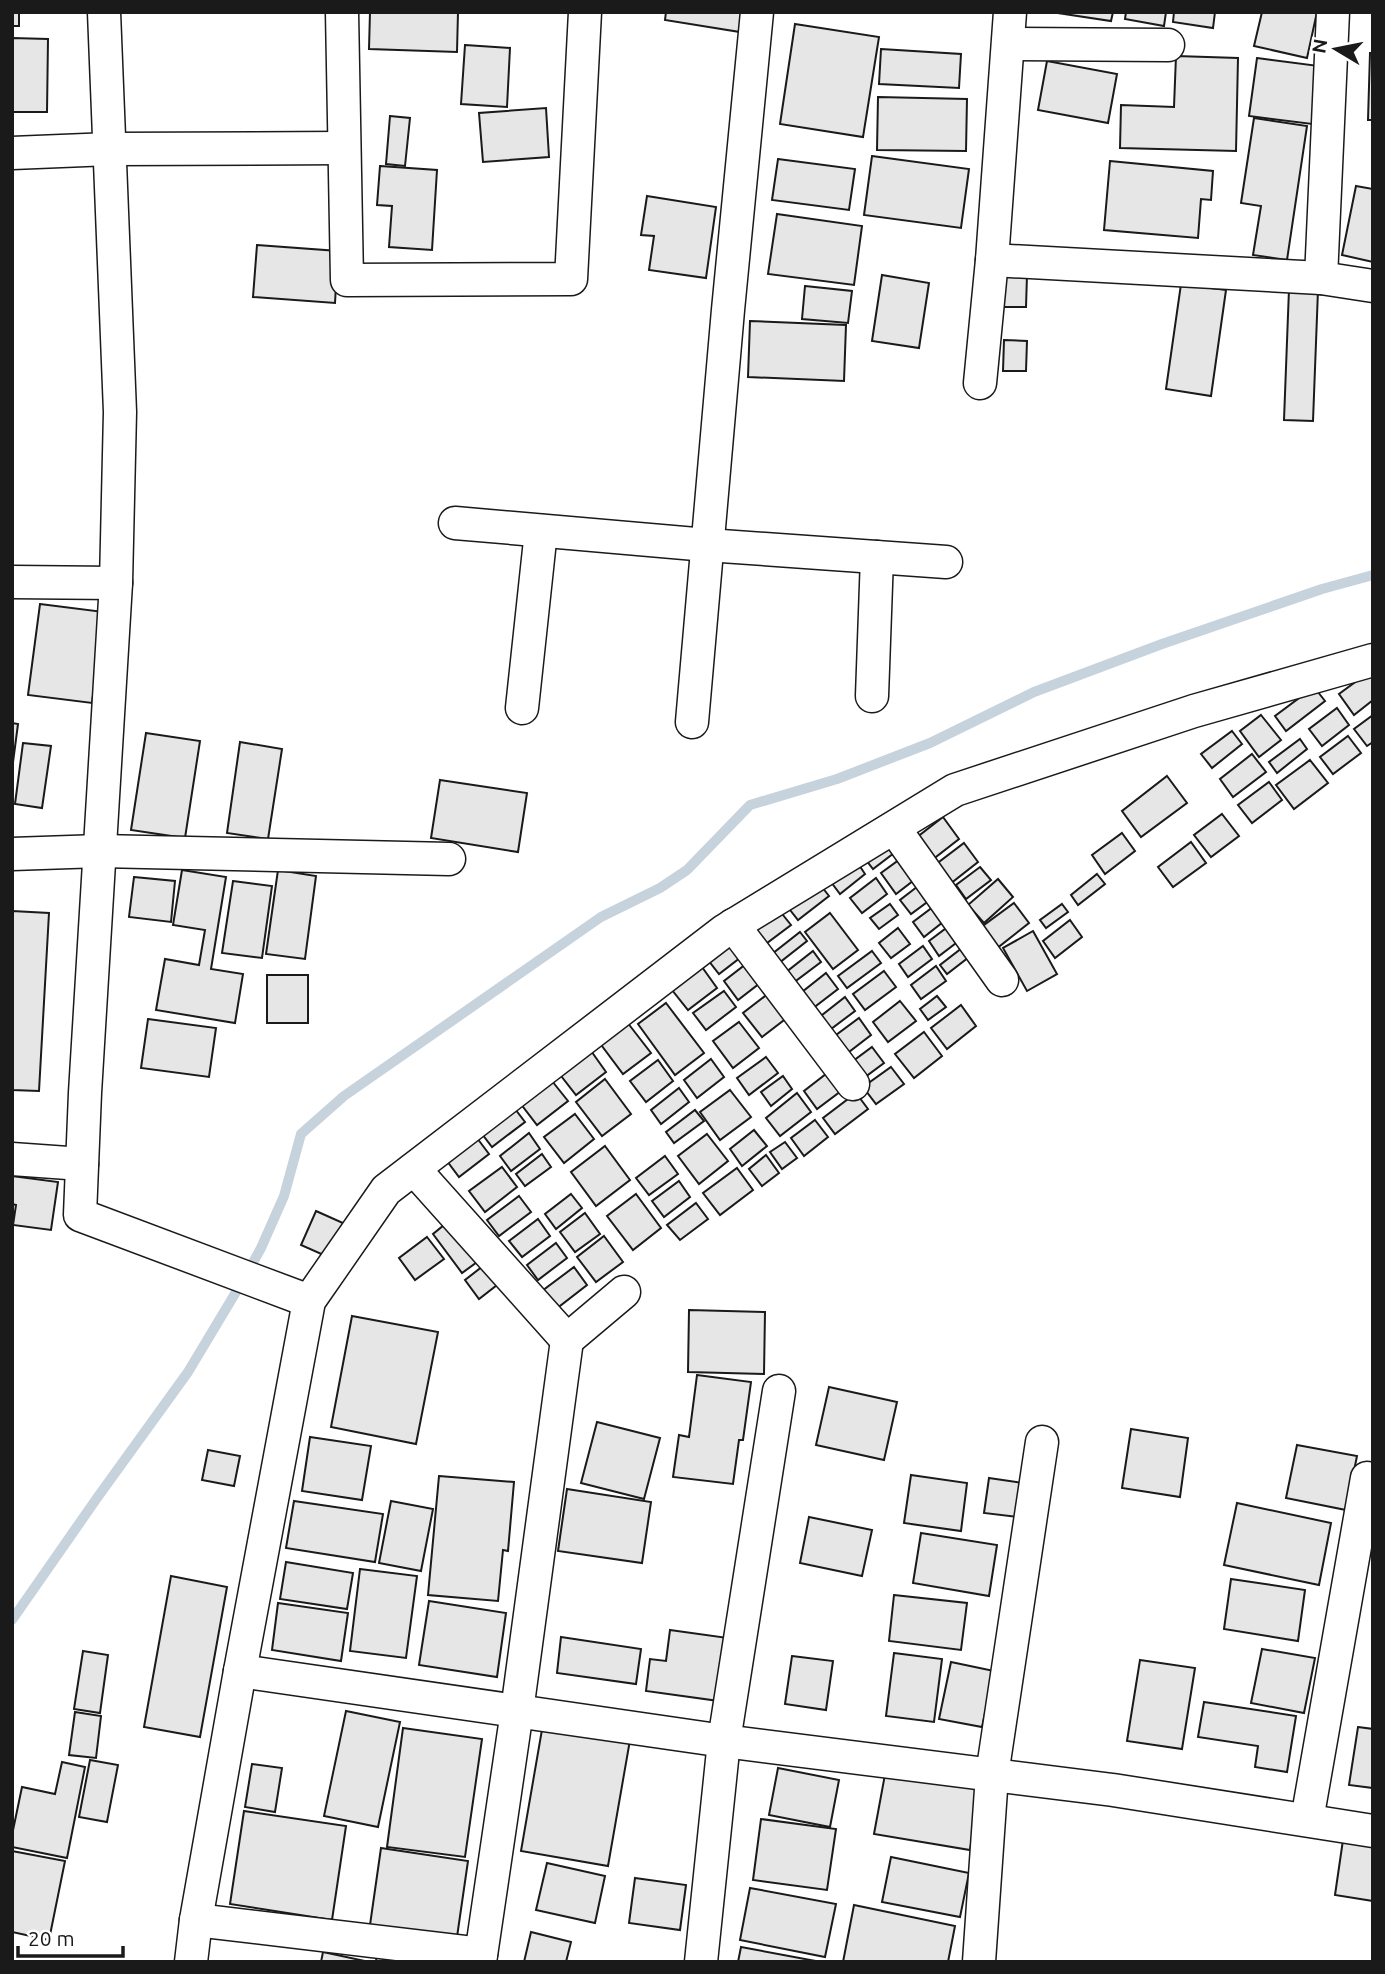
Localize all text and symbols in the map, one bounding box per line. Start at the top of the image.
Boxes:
north arrow [1301,14,1371,84]
text: N [1307,37,1331,55]
scale bar [18,1914,122,1958]
text: 20 m [28,1926,75,1950]

